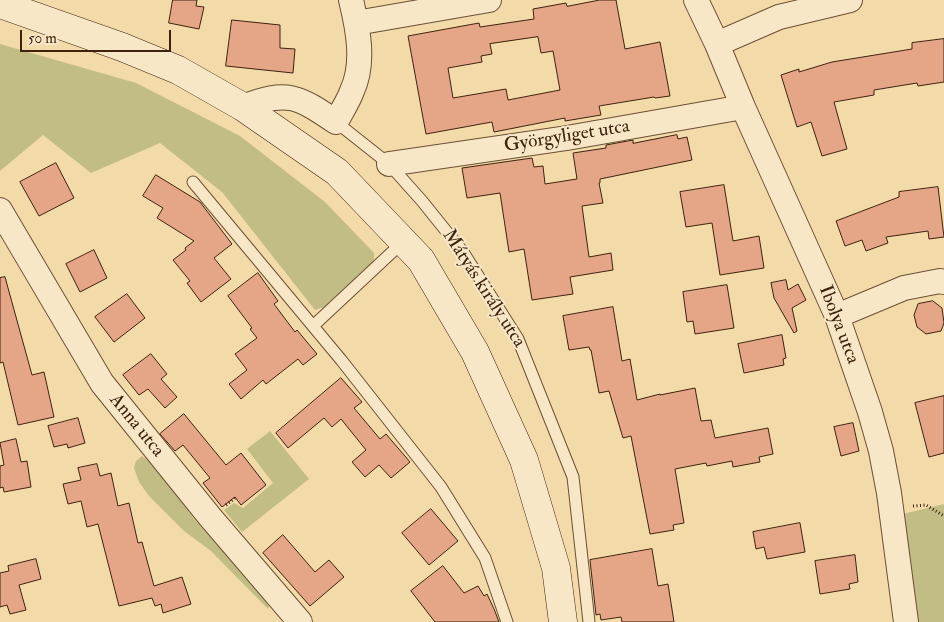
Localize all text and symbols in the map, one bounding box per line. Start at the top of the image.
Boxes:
scale bar [22,20,174,52]
text: 50 m [28,29,57,48]
street label: Györgyliget utca [503,116,631,158]
street label: Mátyás király utca [436,226,530,352]
street label: Ibolya utca [813,282,863,368]
street label: Anna utca [104,390,168,462]

